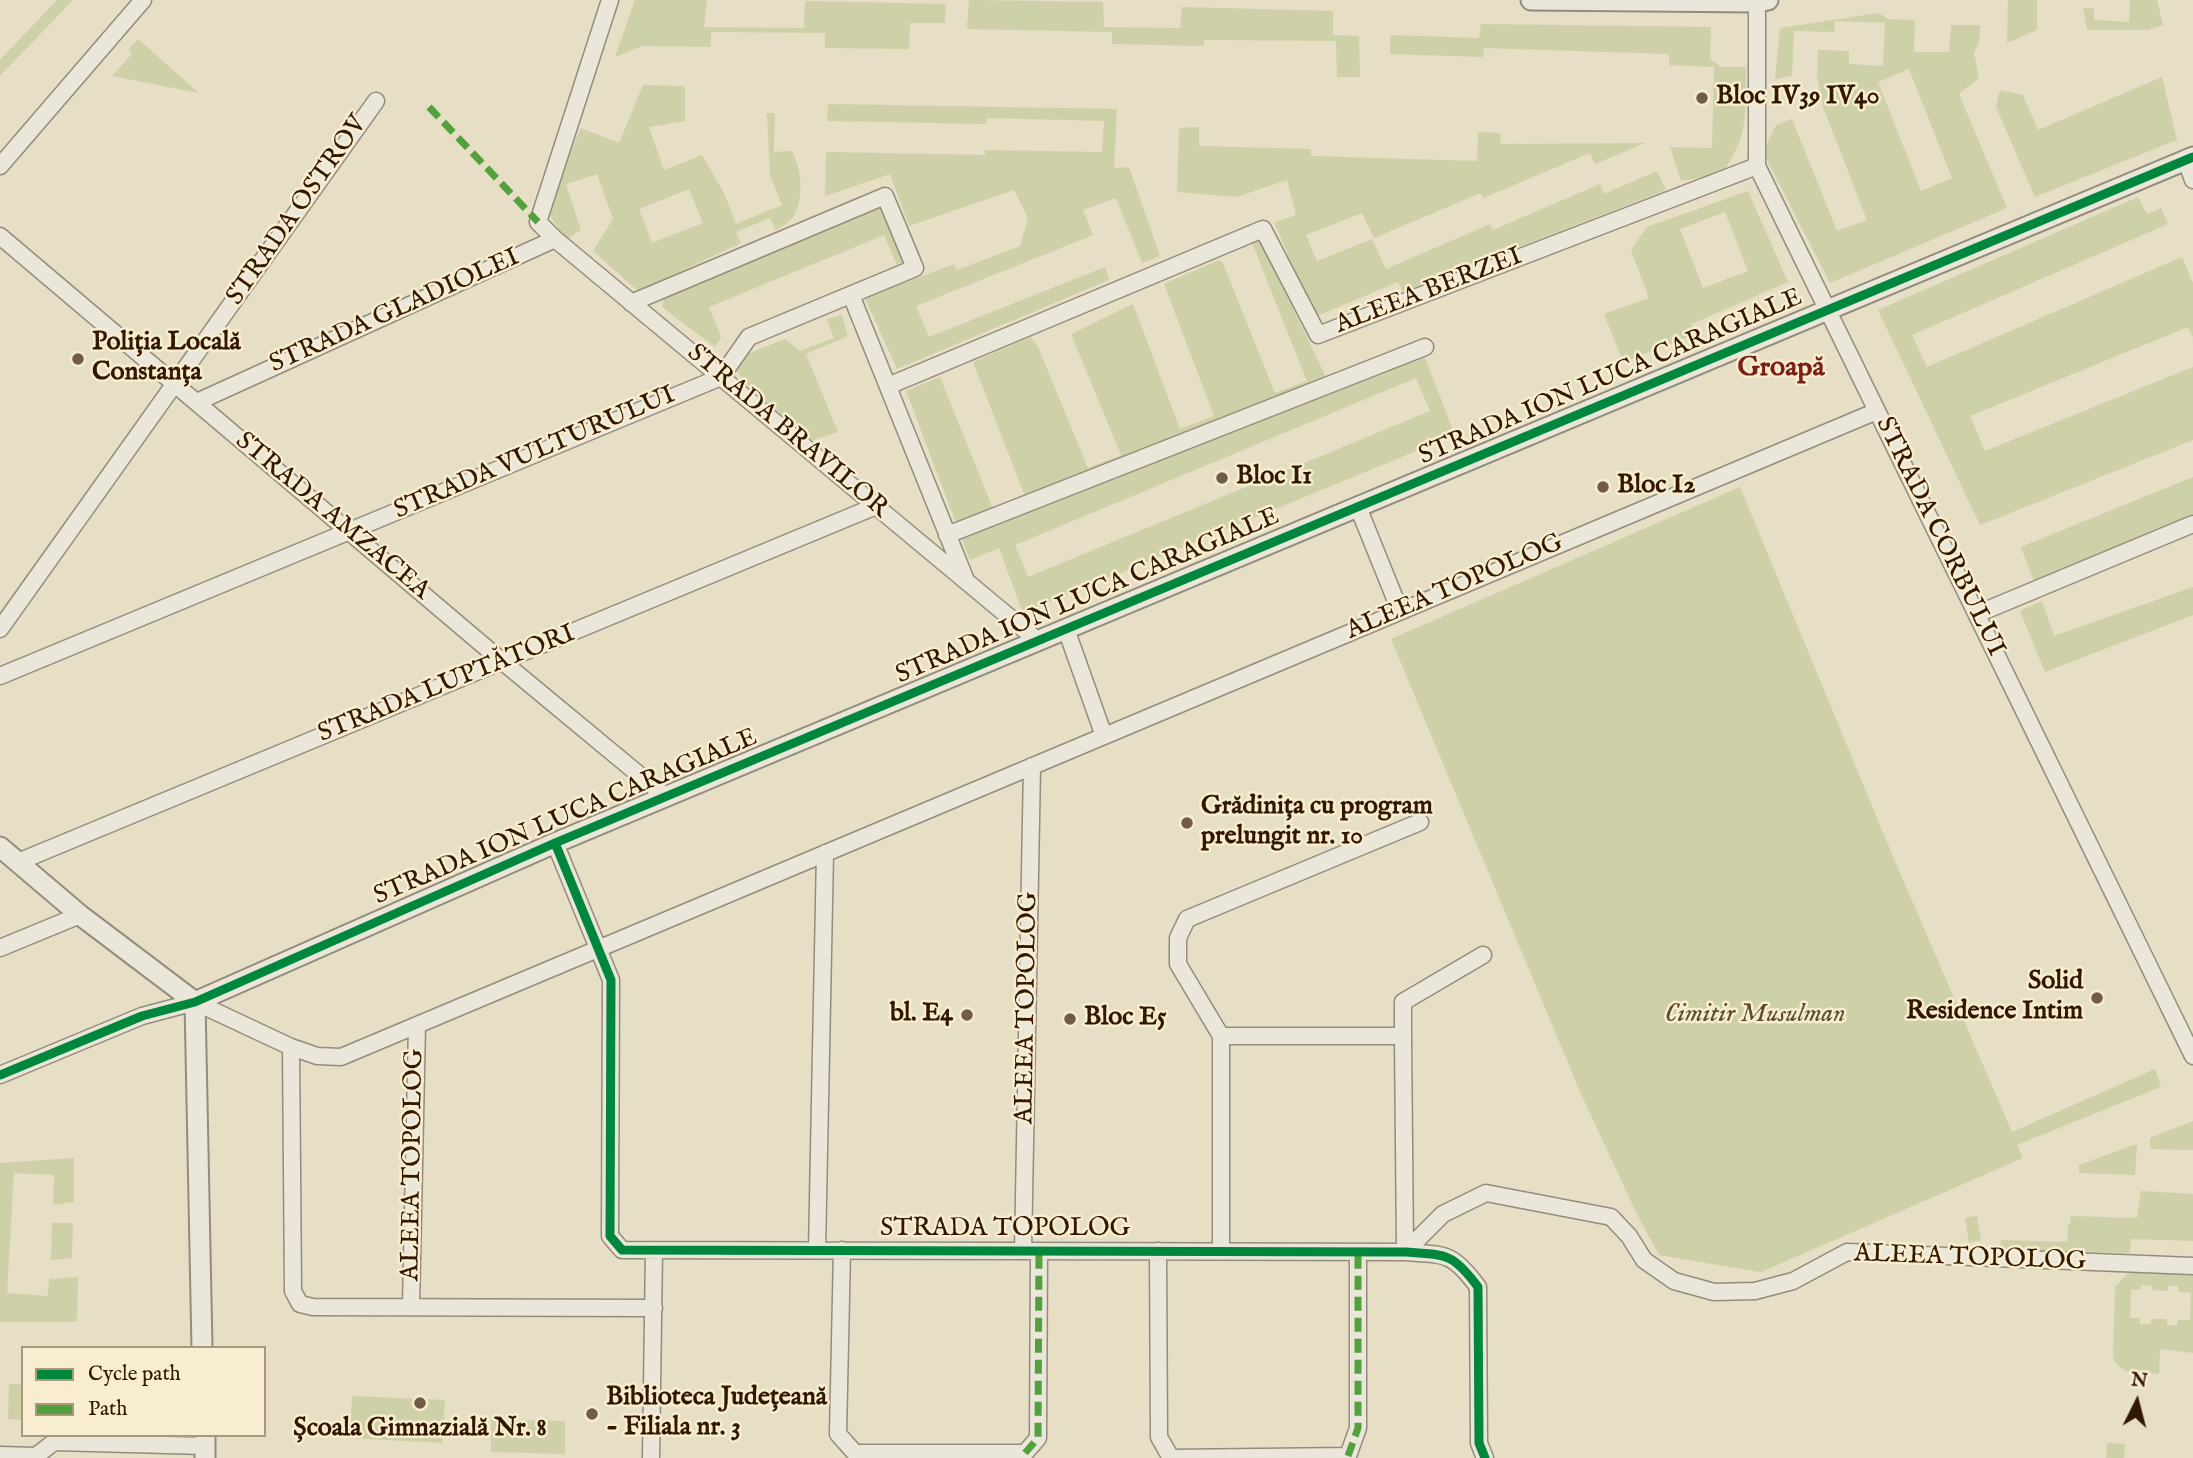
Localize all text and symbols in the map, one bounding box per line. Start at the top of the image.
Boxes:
place label: Bloc IV39 IV40 [1716,82,1880,114]
marker: Bloc IV39 IV40 [1694,90,1710,106]
street label: STRADA OSTROV [221,110,375,312]
street label: ALEEA BERZEI [1331,242,1527,342]
street label: STRADA GLADIOLEI [265,243,525,381]
street label: STRADA ION LUCA CARAGIALE [1415,283,1807,473]
place label: Poliția Locală Constanța [92,328,241,390]
street label: STRADA BRAVILOR [680,339,894,525]
marker: Poliția Locală Constanța [70,351,86,367]
district label: Groapă [1737,352,1825,386]
street label: STRADA VULTURULUI [390,381,680,527]
street label: STRADA CORBULUI [1867,412,2011,662]
street label: STRADA AMZACEA [228,426,436,608]
place label: Bloc I1 [1236,462,1312,494]
marker: Bloc I1 [1214,470,1230,486]
place label: Bloc I2 [1617,471,1695,503]
marker: Bloc I2 [1595,479,1611,495]
street label: STRADA ION LUCA CARAGIALE [892,502,1284,692]
street label: ALEEA TOPOLOG [1342,528,1568,648]
street label: STRADA LUPTĂTORI [314,619,580,751]
street label: STRADA ION LUCA CARAGIALE [370,723,762,913]
place label: Grădinița cu program prelungit nr. 10 [1201,792,1433,854]
marker: Grădinița cu program prelungit nr. 10 [1179,815,1195,831]
street label: ALEEA TOPOLOG [1010,892,1046,1124]
place label: Solid Residence Intim [1906,967,2083,1028]
marker: Solid Residence Intim [2089,990,2105,1006]
place label: bl. E4 [890,999,953,1031]
park label: Cimitir Musulman [1665,1000,1845,1032]
place label: Bloc E5 [1084,1003,1166,1035]
marker: bl. E4 [959,1007,975,1023]
marker: Bloc E5 [1062,1011,1078,1027]
street label: ALEEA TOPOLOG [396,1049,432,1281]
street label: STRADA TOPOLOG [880,1214,1130,1246]
street label: ALEEA TOPOLOG [1853,1239,2087,1279]
legend [21,1346,266,1437]
text: Cycle path [88,1361,181,1388]
north arrow [2102,1367,2172,1437]
text: N [2130,1368,2149,1394]
place label: Biblioteca Județeană - Filiala nr. 3 [606,1383,827,1444]
marker: Școala Gimnazială Nr. 8 [412,1395,428,1411]
text: Path [88,1396,127,1423]
marker: Biblioteca Județeană - Filiala nr. 3 [584,1406,600,1422]
place label: Școala Gimnazială Nr. 8 [293,1414,547,1446]

